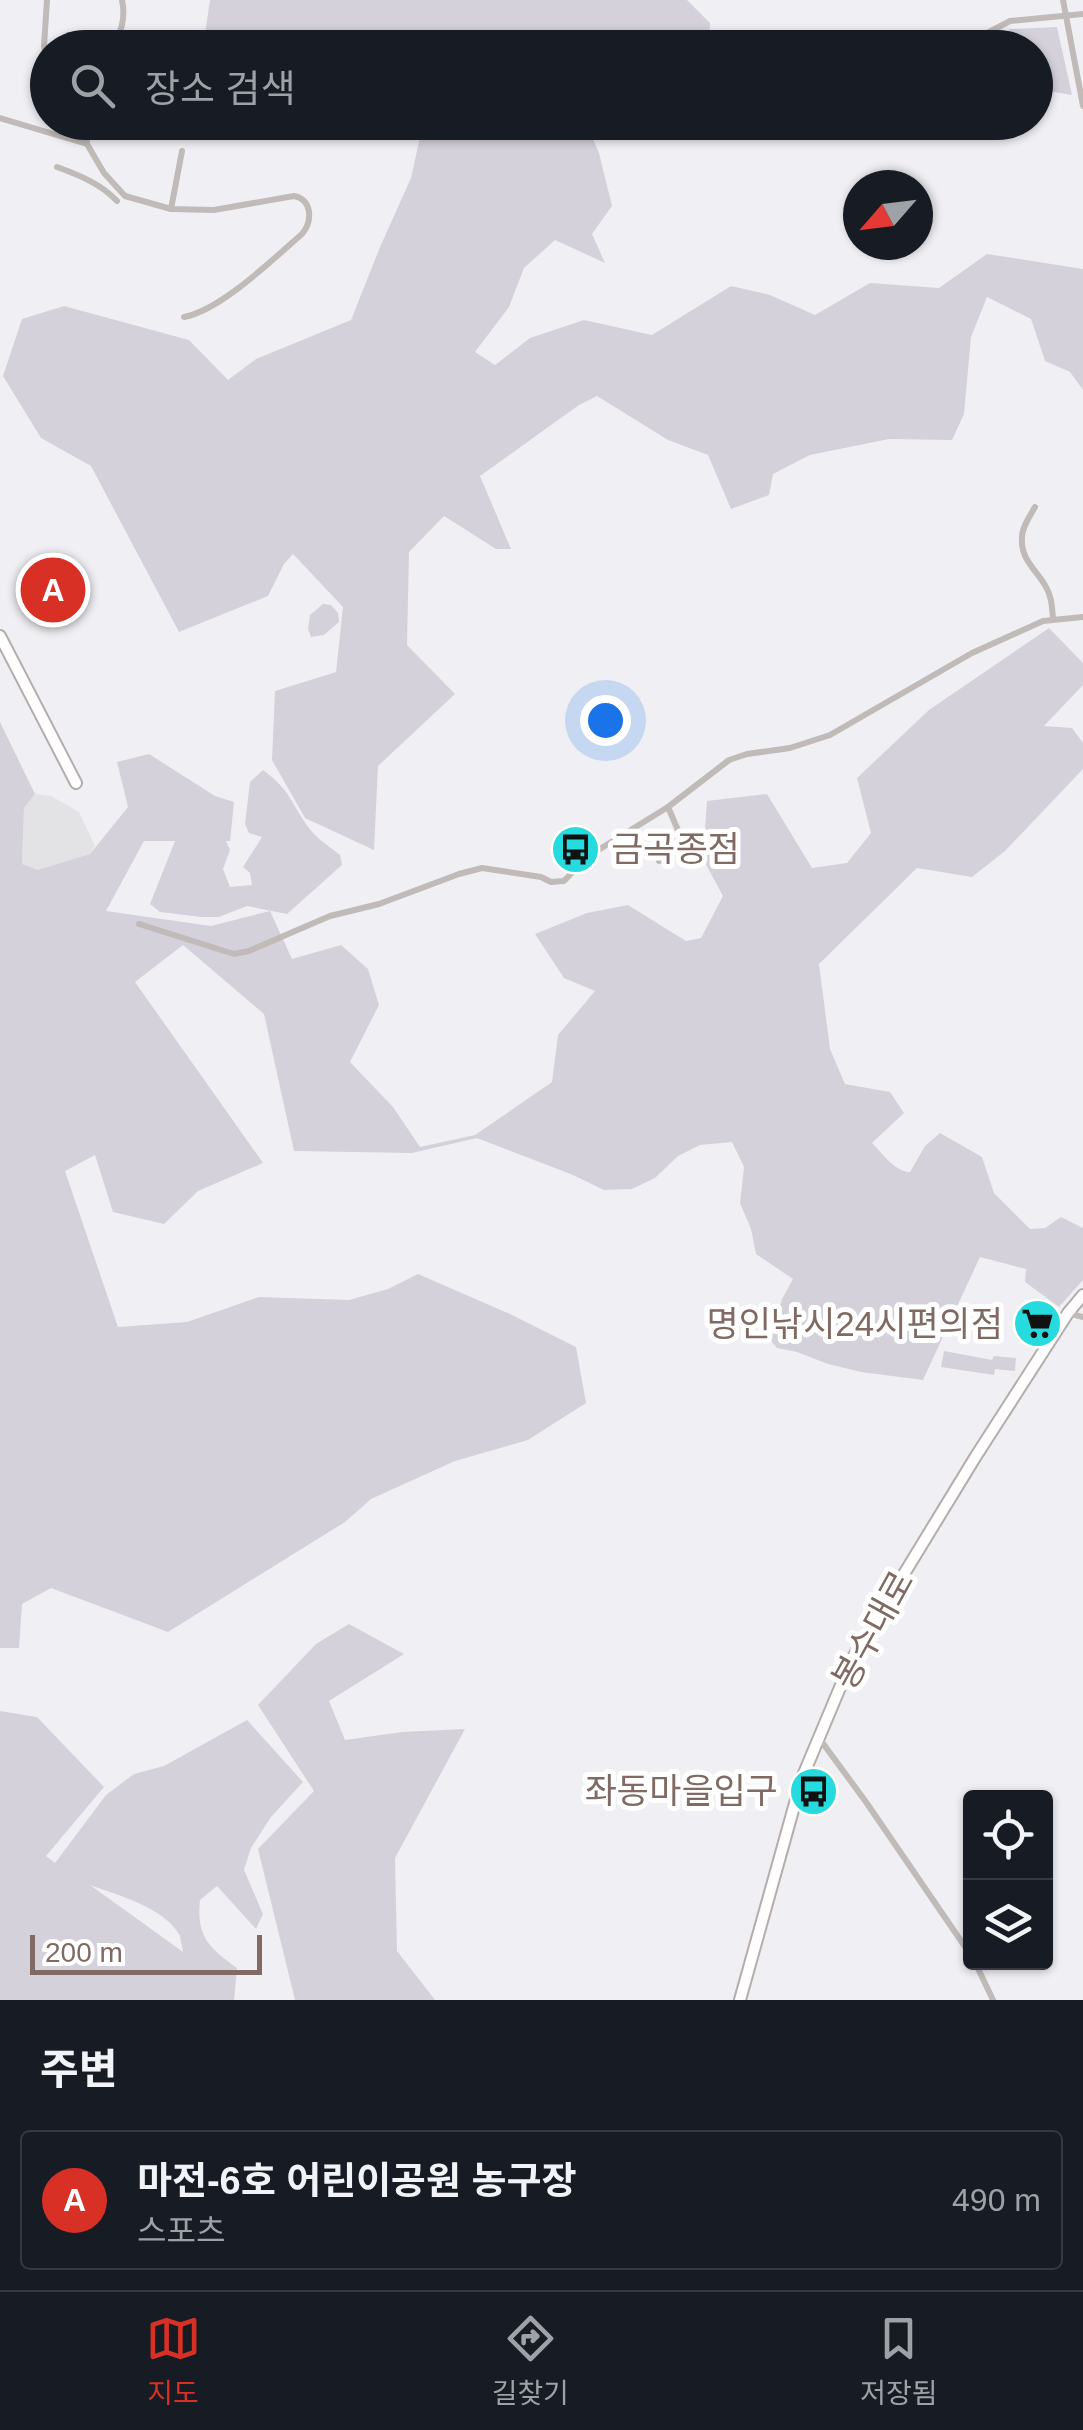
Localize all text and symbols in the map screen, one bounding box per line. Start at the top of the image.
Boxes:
search box [30,30,1053,140]
icon: search [65,58,120,113]
text: 장소 검색 [145,68,295,110]
north arrow [843,170,933,260]
pin: A [20,552,86,628]
your location [580,695,631,746]
bus stop icon: 금곡종점 [550,823,602,875]
place label: 금곡종점 [611,829,740,868]
supermarket icon: 명인낚시24시편의점 [1012,1298,1064,1350]
place label: 명인낚시24시편의점 [706,1304,1003,1343]
street label: 봉수대로 [824,1564,921,1696]
bus stop icon: 좌동마을입구 [787,1765,839,1817]
place label: 좌동마을입구 [585,1771,778,1810]
map controls [963,1790,1053,1970]
button: locate [963,1790,1053,1880]
button: layers [963,1880,1053,1970]
scale bar [30,1930,262,1974]
text: 200 m [45,1937,123,1968]
text: 주변 [40,2046,117,2093]
text: 마전-6호 어린이공원 농구장 [137,2160,576,2202]
text: A [63,2182,86,2218]
text: 490 m [952,2182,1041,2218]
text: 스포츠 [137,2213,225,2249]
tab: 지도 [146,2311,201,2411]
tab: 길찾기 [492,2311,569,2411]
tab: 저장됨 [860,2311,937,2411]

